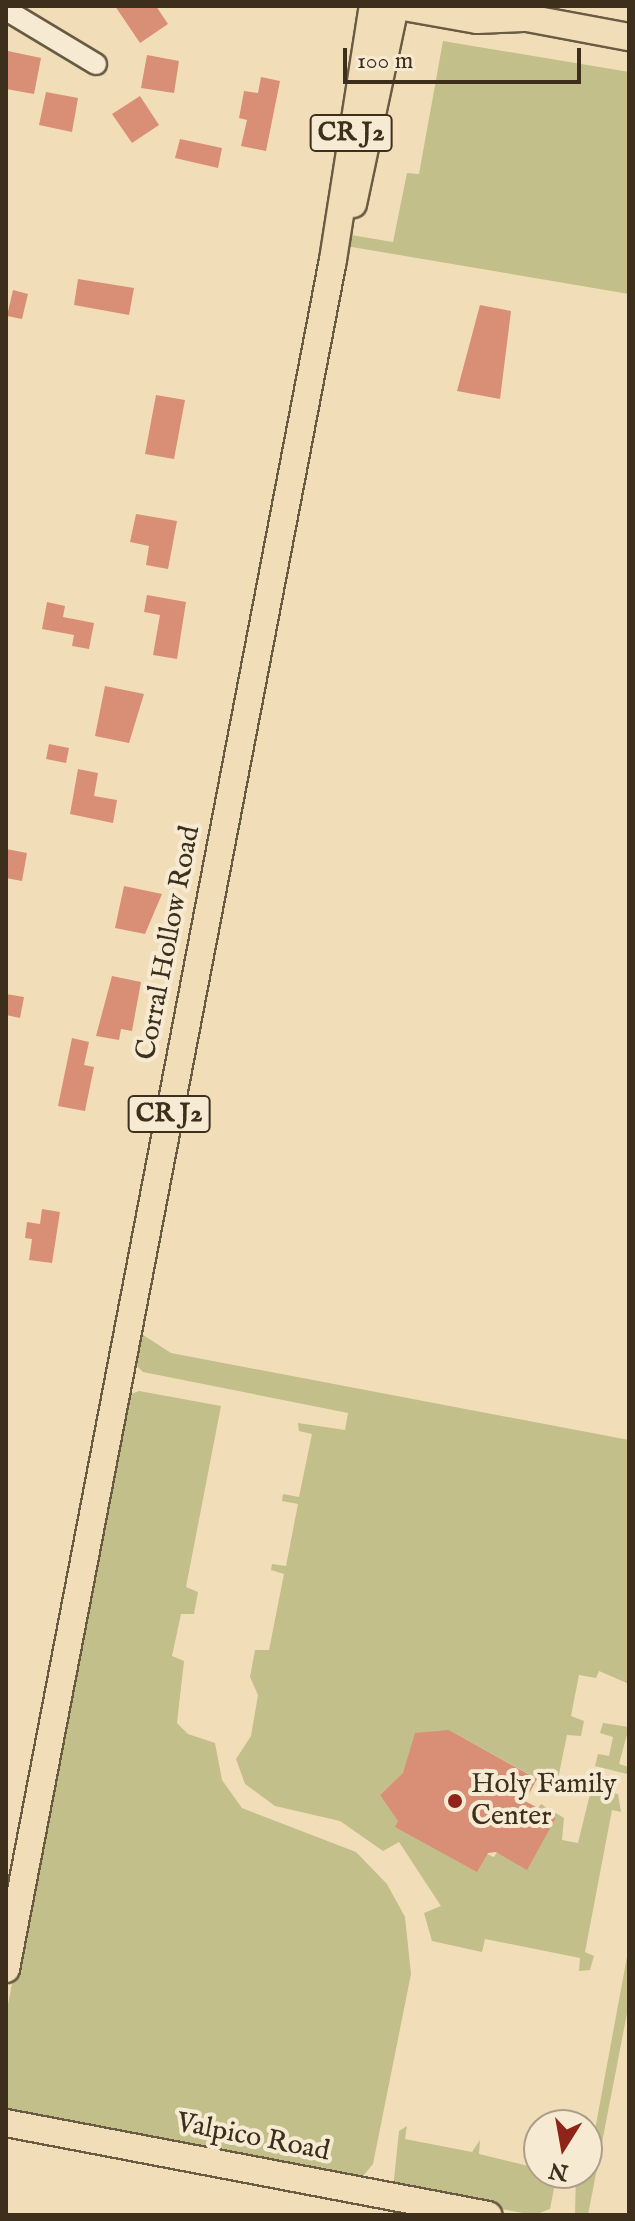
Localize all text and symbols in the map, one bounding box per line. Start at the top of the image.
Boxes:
scale bar [347,32,585,82]
text: 100 m [357,46,413,77]
road number: CR J2 [309,111,393,155]
street label: Corral Hollow Road [130,823,208,1063]
road number: CR J2 [127,1092,211,1136]
place label: Holy Family Center [471,1768,616,1834]
marker: Holy Family Center [446,1792,464,1810]
street label: Valpico Road [174,2107,332,2169]
north arrow [523,2109,603,2189]
text: N [547,2155,571,2186]

